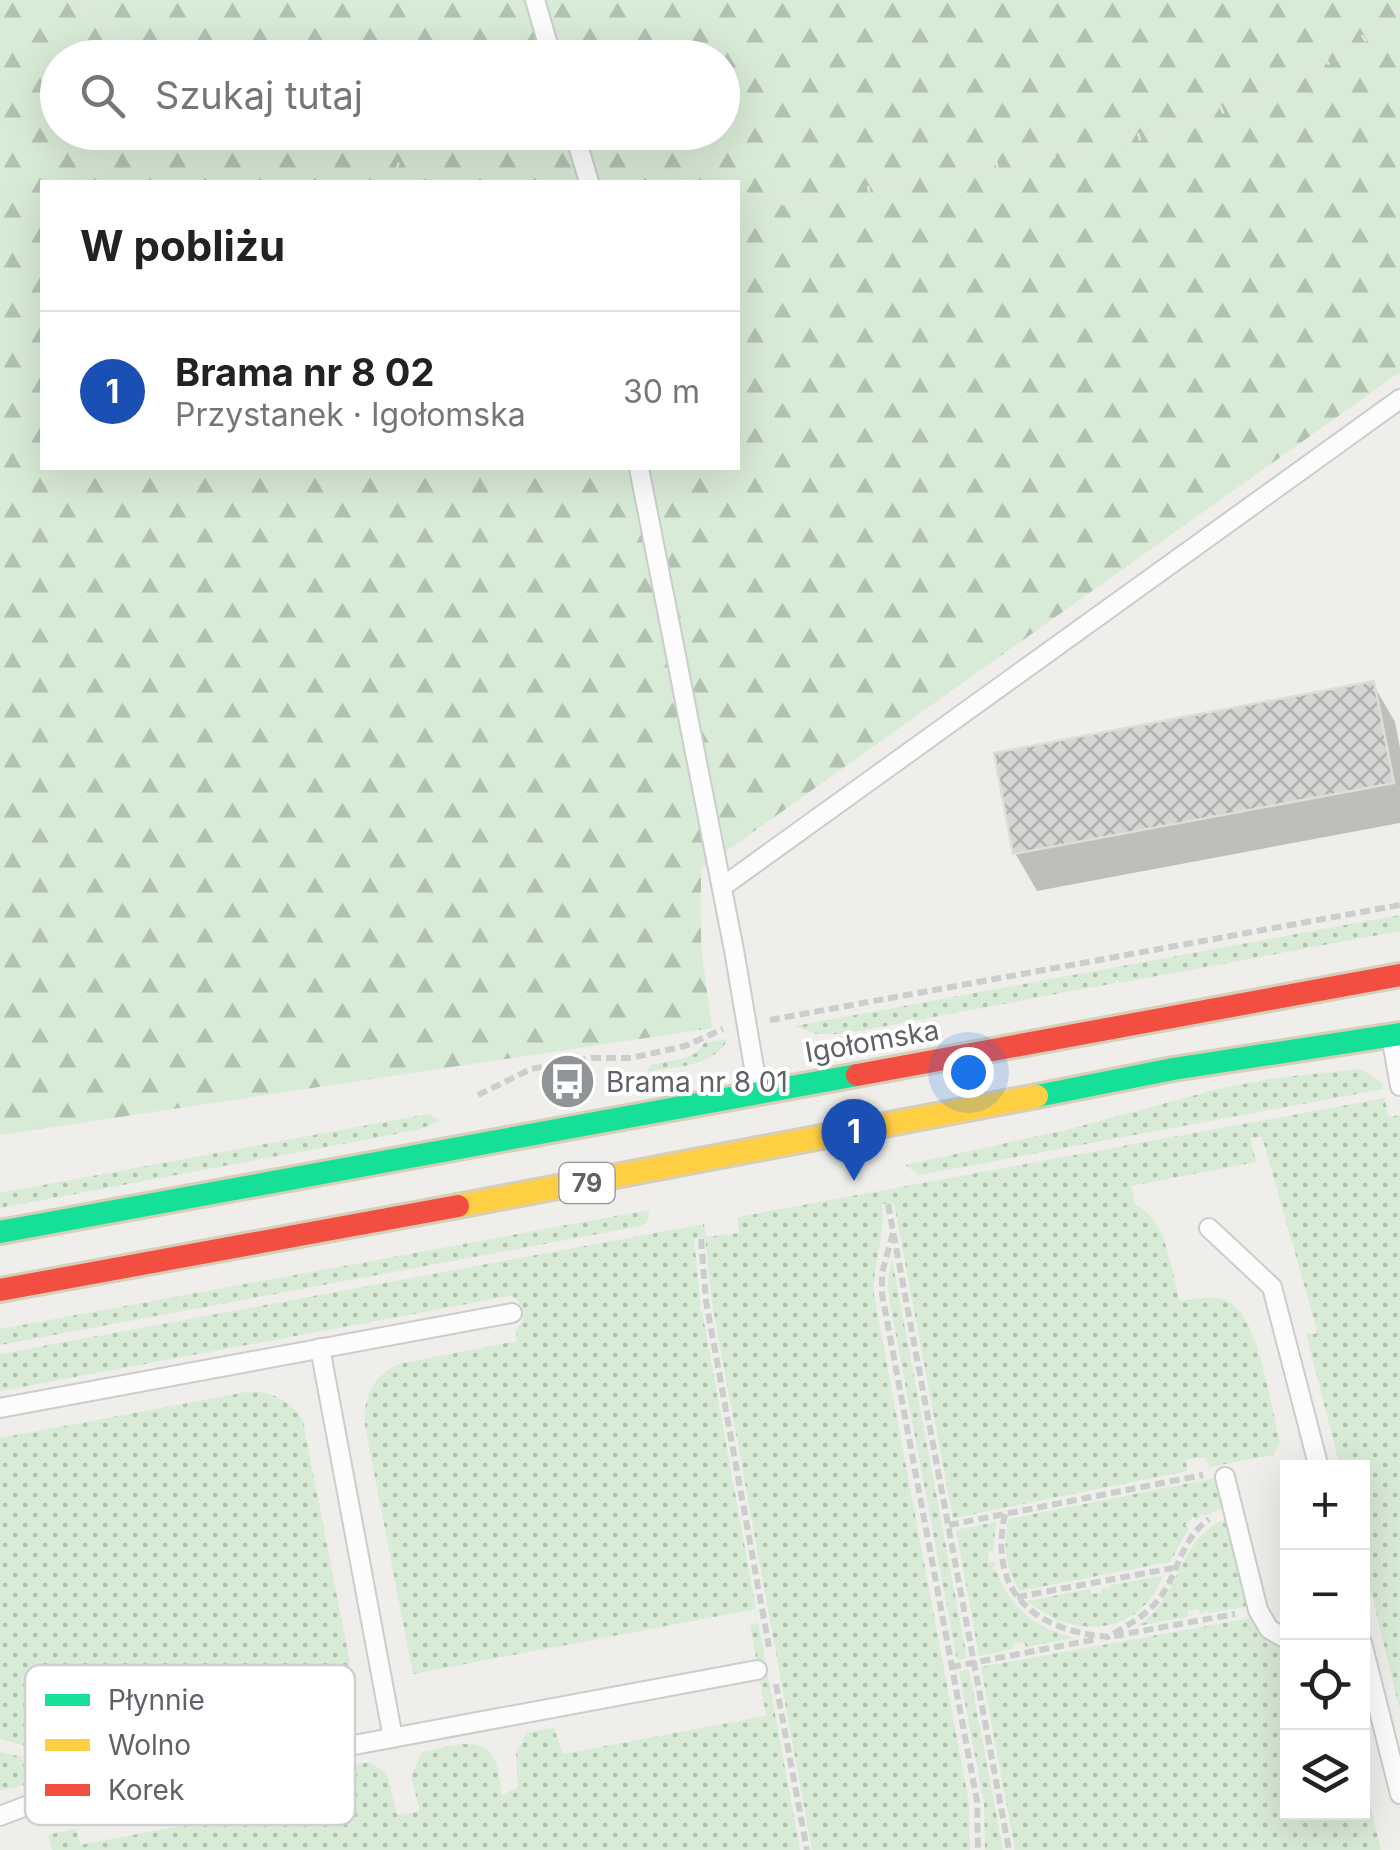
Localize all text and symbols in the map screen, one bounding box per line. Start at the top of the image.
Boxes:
search box [40,40,740,150]
icon: search [75,68,130,123]
text: Szukaj tutaj [155,72,363,118]
text: W pobliżu [80,220,285,271]
text: Brama nr 8 02 [175,349,434,395]
text: 1 [106,372,119,411]
text: 30 m [623,372,700,411]
text: Przystanek · Igołomska [175,395,526,434]
street label: Igołomska [802,1012,942,1070]
your location [943,1047,994,1098]
bus stop icon: Brama nr 8 01 [537,1052,597,1112]
place label: Brama nr 8 01 [606,1065,788,1099]
pin: 1 [822,1098,886,1181]
road number: 79 [560,1163,614,1203]
map controls [1280,1460,1370,1820]
button: + [1280,1460,1370,1550]
button: − [1280,1550,1370,1640]
button: locate [1280,1640,1370,1730]
legend [25,1665,355,1825]
text: Płynnie [108,1683,205,1717]
text: Wolno [108,1728,191,1762]
button: layers [1280,1730,1370,1820]
text: Korek [108,1773,184,1807]

